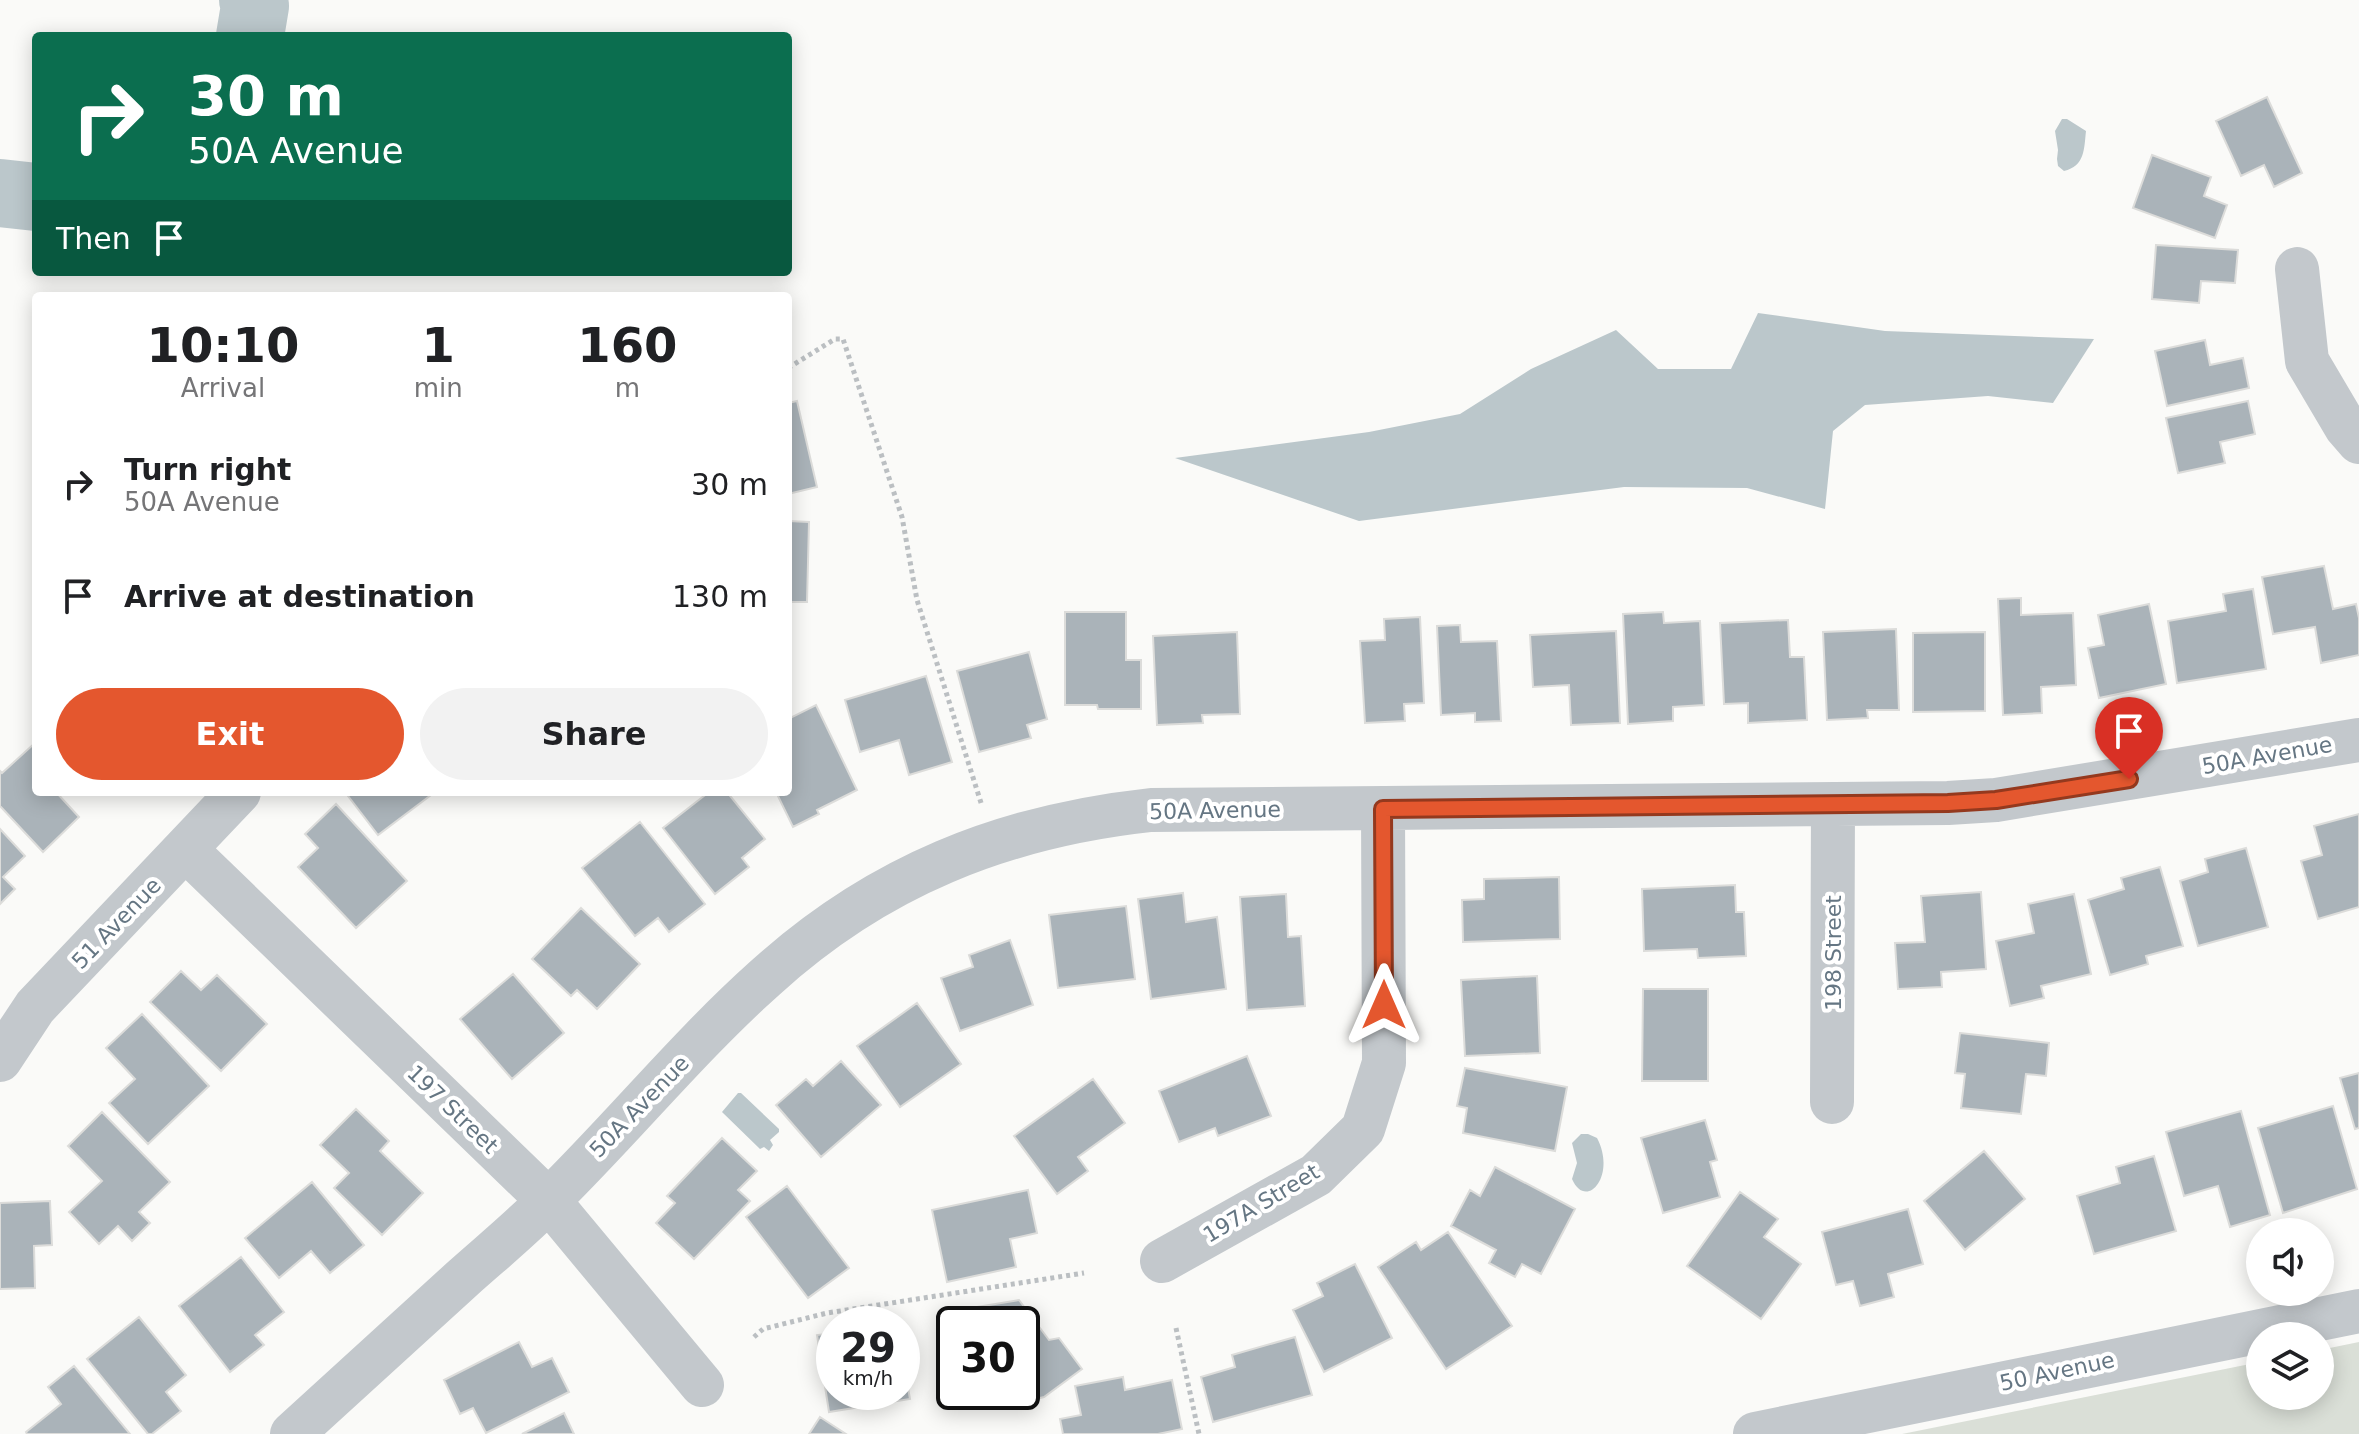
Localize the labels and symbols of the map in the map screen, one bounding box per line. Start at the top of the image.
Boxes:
pin [2095,697,2163,779]
street label: 50A Avenue [2200,732,2334,779]
street label: 50A Avenue [1149,797,1281,824]
street label: 51 Avenue [67,873,166,974]
street label: 198 Street [1821,895,1846,1011]
position arrow [1342,963,1426,1047]
street label: 50A Avenue [585,1050,694,1162]
street label: 197 Street [402,1060,503,1159]
street label: 197A Street [1199,1159,1324,1248]
speed limit sign: 30 [936,1306,1040,1410]
street label: 50 Avenue [1997,1347,2117,1396]

